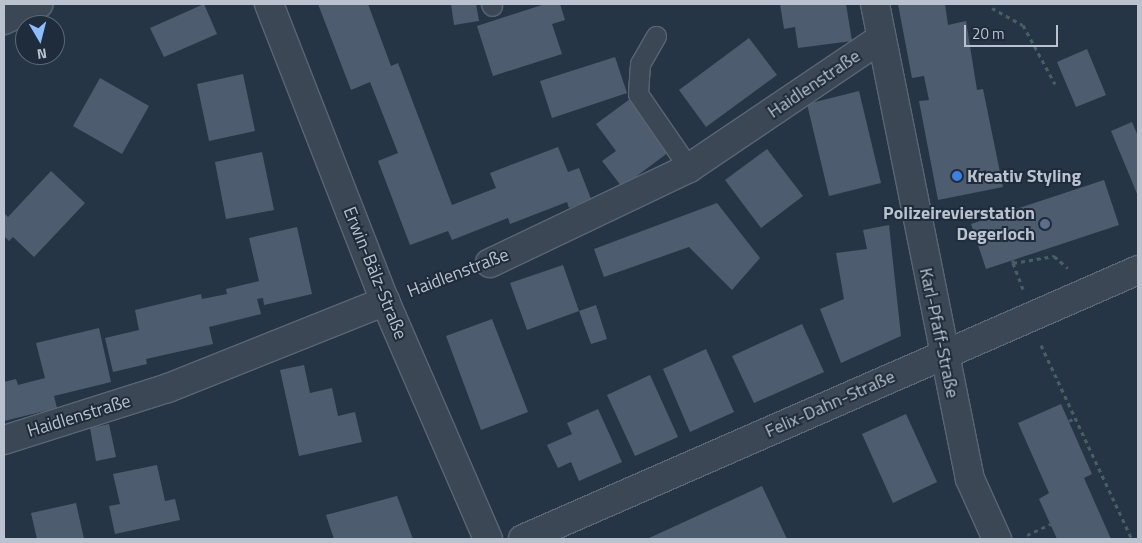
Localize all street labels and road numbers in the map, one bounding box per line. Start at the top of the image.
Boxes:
street label: Haidlenstraße [764,45,864,123]
street label: Erwin-Bälz-Straße [339,203,411,343]
street label: Haidlenstraße [404,244,512,302]
street label: Karl-Pfaff-Straße [915,266,963,400]
street label: Felix-Dahn-Straße [762,366,898,442]
street label: Haidlenstraße [25,390,133,442]

